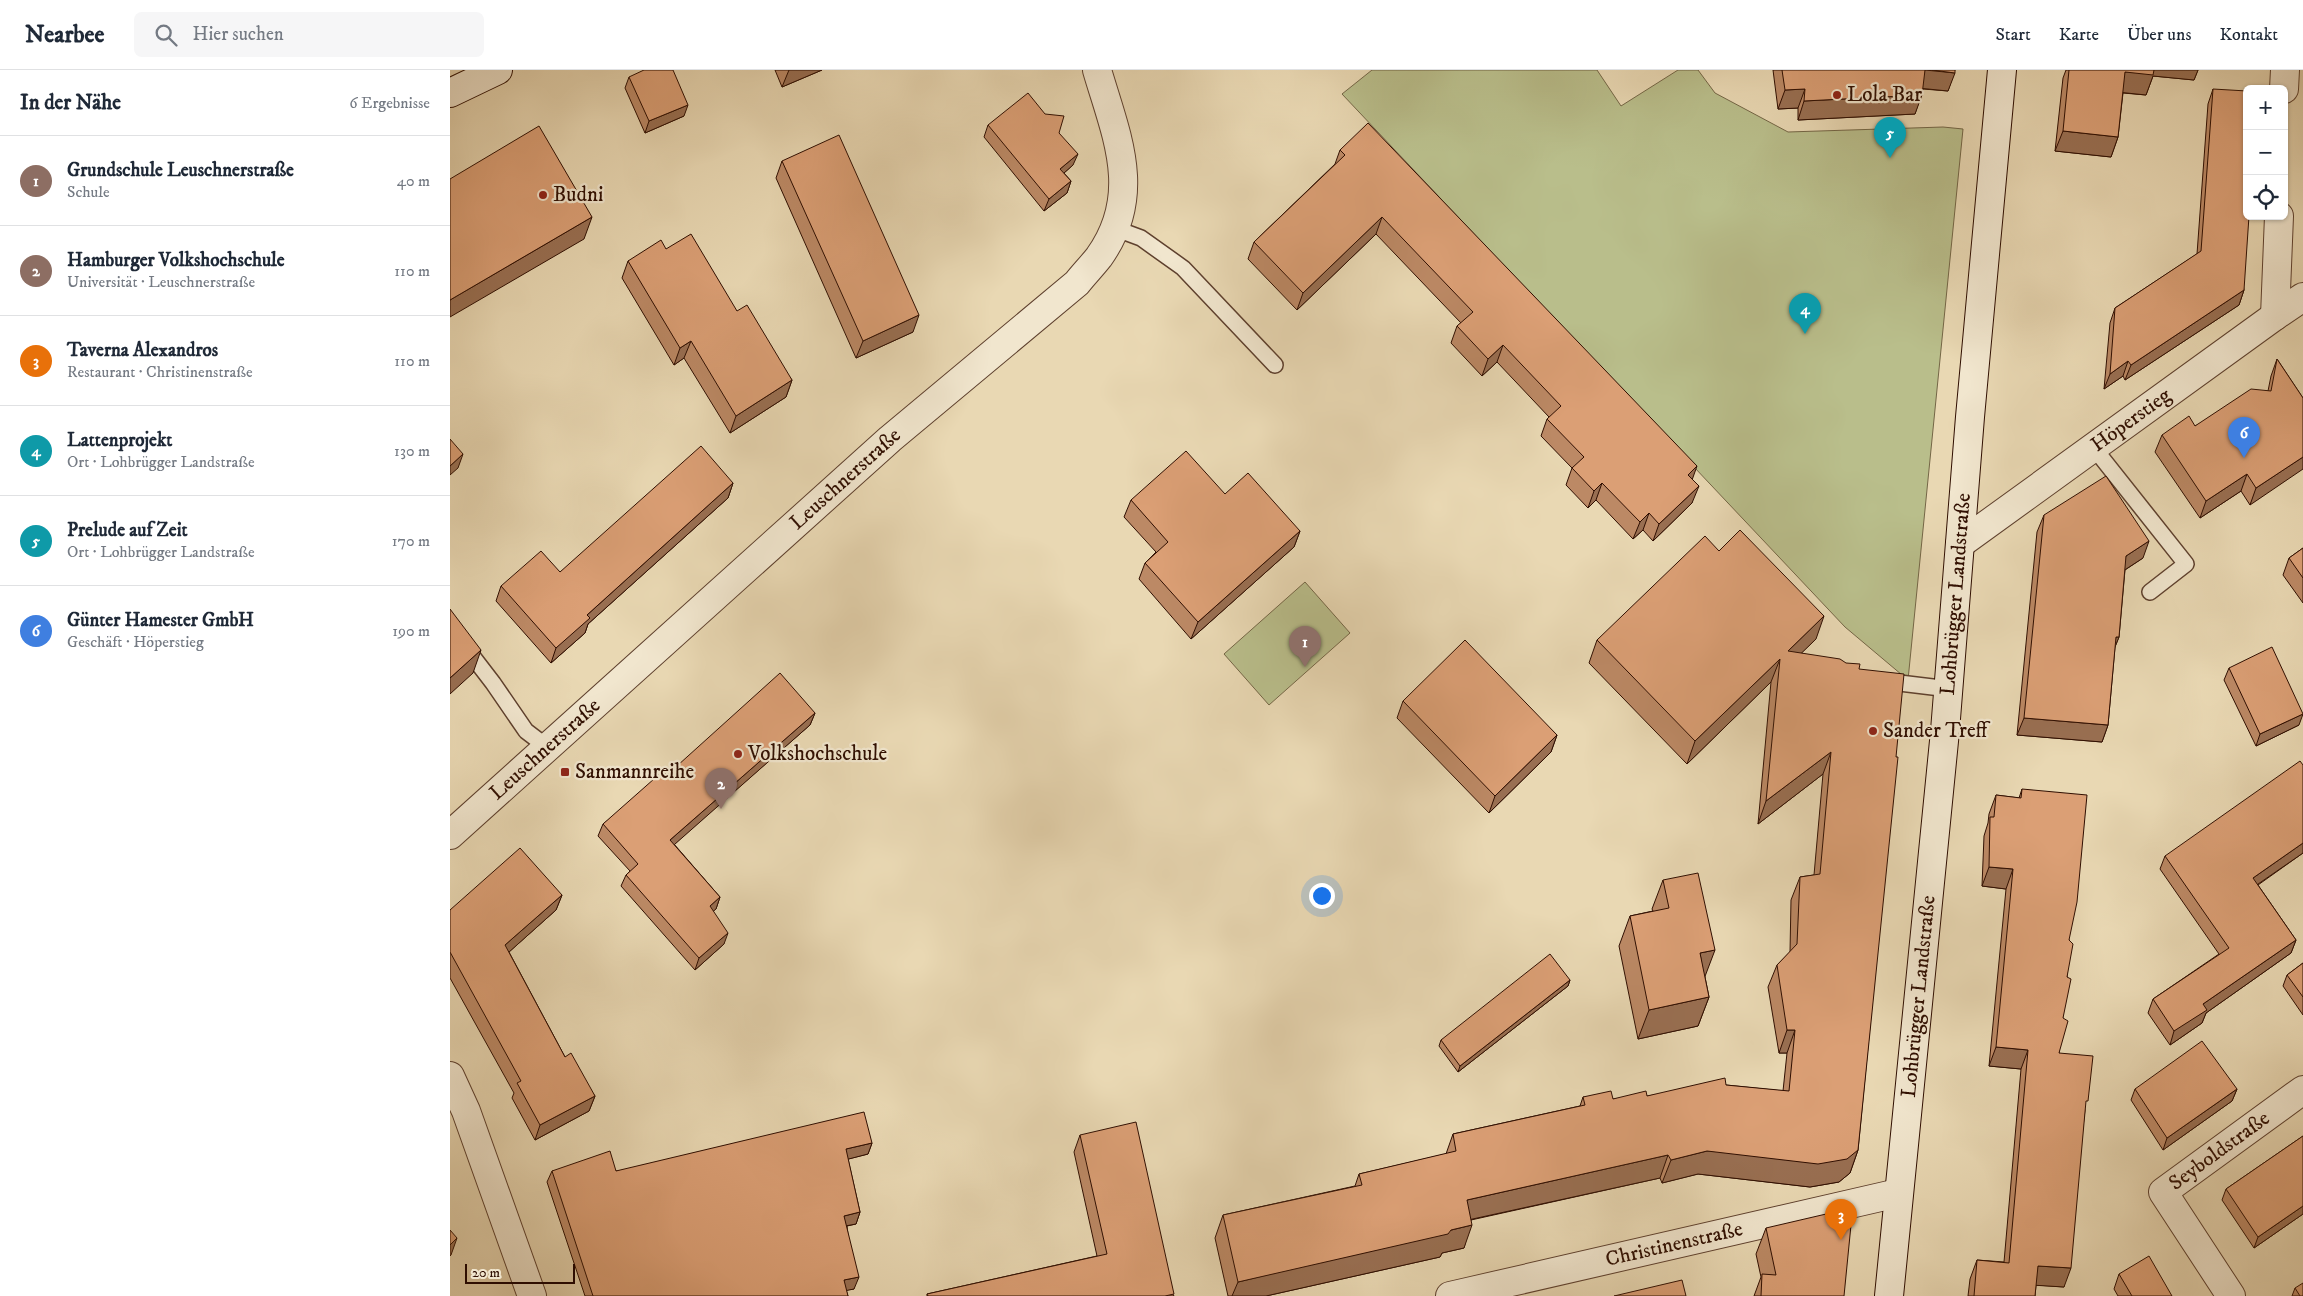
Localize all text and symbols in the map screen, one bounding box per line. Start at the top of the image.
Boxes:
search box [134,12,484,57]
text: Nearbee [25,20,104,50]
icon: search [152,21,180,49]
text: Hier suchen [192,23,284,46]
text: Start [1995,24,2031,46]
text: Karte [2059,24,2099,46]
text: Über uns [2127,24,2191,46]
text: Kontakt [2219,24,2278,46]
place label: Lola Bar [1847,82,1922,108]
map controls [2243,85,2288,220]
button: + [2243,85,2288,130]
marker: Lola Bar [1831,89,1843,101]
text: In der Nähe [20,90,121,116]
text: 6 Ergebnisse [349,93,430,113]
pin: 5 [1874,117,1906,158]
button: − [2243,130,2288,175]
text: Grundschule Leuschnerstraße [67,159,294,182]
text: 1 [33,171,39,191]
text: 40 m [397,171,430,191]
button: locate [2243,175,2288,220]
text: Schule [67,182,110,202]
place label: Budni [553,182,603,208]
marker: Budni [537,189,549,201]
text: Hamburger Volkshochschule [67,249,285,272]
text: 2 [32,261,40,281]
text: 110 m [394,261,430,281]
text: Universität · Leuschnerstraße [67,272,255,292]
pin: 4 [1789,293,1821,334]
text: Taverna Alexandros [67,339,218,362]
text: 3 [33,351,39,371]
text: 110 m [394,351,430,371]
text: Restaurant · Christinenstraße [67,362,253,382]
street label: Höperstieg [2086,382,2177,458]
pin: 6 [2228,417,2260,458]
street label: Leuschnerstraße [785,422,906,536]
text: Lattenprojekt [67,429,172,452]
text: 4 [31,441,41,461]
text: 130 m [394,441,430,461]
text: Ort · Lohbrügger Landstraße [67,452,255,472]
street label: Lohbrügger Landstraße [1935,492,1977,696]
text: Prelude auf Zeit [67,519,188,542]
text: 5 [32,531,40,551]
text: 170 m [392,531,430,551]
text: Ort · Lohbrügger Landstraße [67,542,255,562]
text: Günter Hamester GmbH [67,609,254,632]
text: 6 [32,621,40,641]
text: 190 m [392,621,430,641]
pin: 1 [1289,626,1321,667]
text: Geschäft · Höperstieg [67,632,204,652]
street label: Leuschnerstraße [484,693,606,806]
place label: Sander Treff [1883,718,1991,744]
marker: Sander Treff [1867,725,1879,737]
place label: Volkshochschule [747,741,888,767]
marker: Volkshochschule [732,748,744,760]
place label: Sanmannreihe [575,759,694,785]
marker: Sanmannreihe [559,766,571,778]
pin: 2 [705,768,737,809]
your location [1309,883,1335,909]
street label: Lohbrügger Landstraße [1896,894,1942,1099]
street label: Seyboldstraße [2164,1105,2275,1196]
pin: 3 [1825,1199,1857,1240]
street label: Christinenstraße [1603,1216,1746,1273]
scale bar [465,1261,575,1284]
text: 20 m [472,1264,500,1282]

